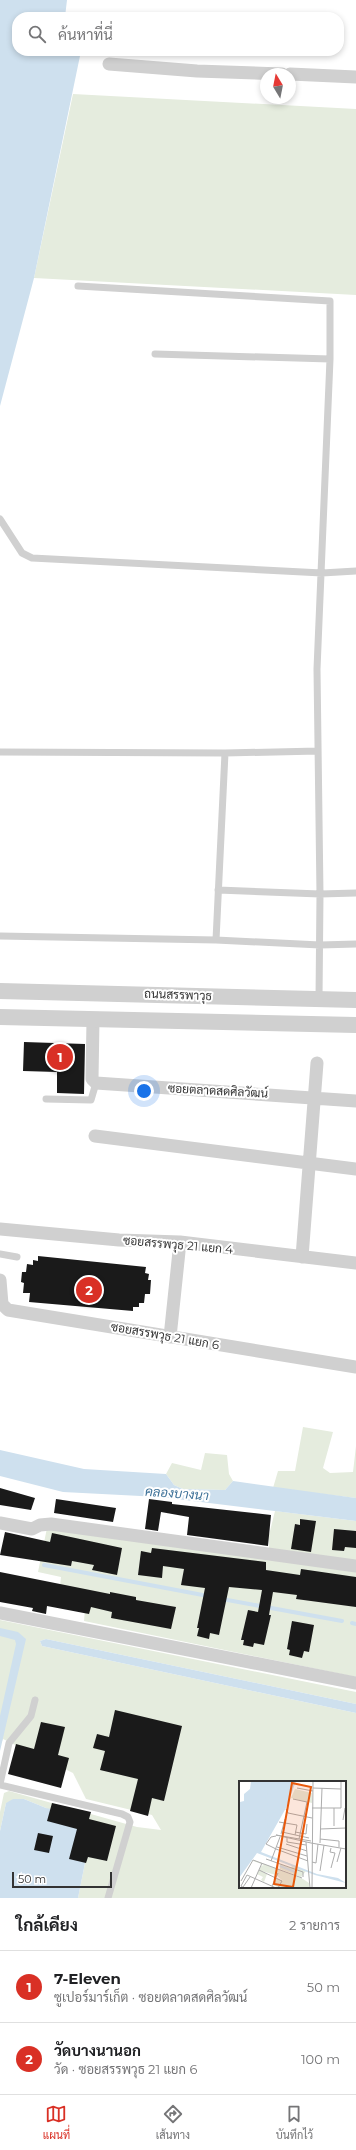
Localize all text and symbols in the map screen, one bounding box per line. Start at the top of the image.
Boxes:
search box [12,12,344,56]
icon: search [26,23,48,45]
text: ค้นหาที่นี่ [58,25,113,44]
north arrow [260,68,296,104]
street label: ถนนสรรพาวุธ [144,986,213,1005]
pin: 1 [47,1042,73,1072]
street label: ซอยตลาดสดศิลวัฒน์ [167,1080,269,1101]
your location [134,1081,154,1101]
street label: ซอยสรรพวุธ 21 แยก 4 [122,1232,234,1259]
pin: 2 [76,1275,102,1305]
street label: ซอยสรรพวุธ 21 แยก 6 [109,1319,220,1354]
water label: คลองบางนา [144,1483,210,1503]
inset map [239,1781,346,1888]
scale bar [12,1870,112,1889]
text: 50 m [18,1872,46,1886]
text: ใกล้เคียง [16,1915,78,1935]
text: 2 รายการ [289,1917,340,1933]
text: 7-Eleven [54,1969,121,1988]
text: 1 [26,1979,32,1995]
text: 50 m [307,1979,340,1995]
text: ซูเปอร์มาร์เก็ต · ซอยตลาดสดศิลวัฒน์ [54,1989,247,2005]
text: วัดบางนานอก [54,2041,141,2060]
text: 2 [25,2051,33,2067]
text: 100 m [301,2051,340,2067]
text: วัด · ซอยสรรพวุธ 21 แยก 6 [54,2061,197,2077]
tab: แผนที่ [43,2103,70,2142]
tab: เส้นทาง [156,2103,190,2142]
tab: บันทึกไว้ [276,2103,313,2142]

